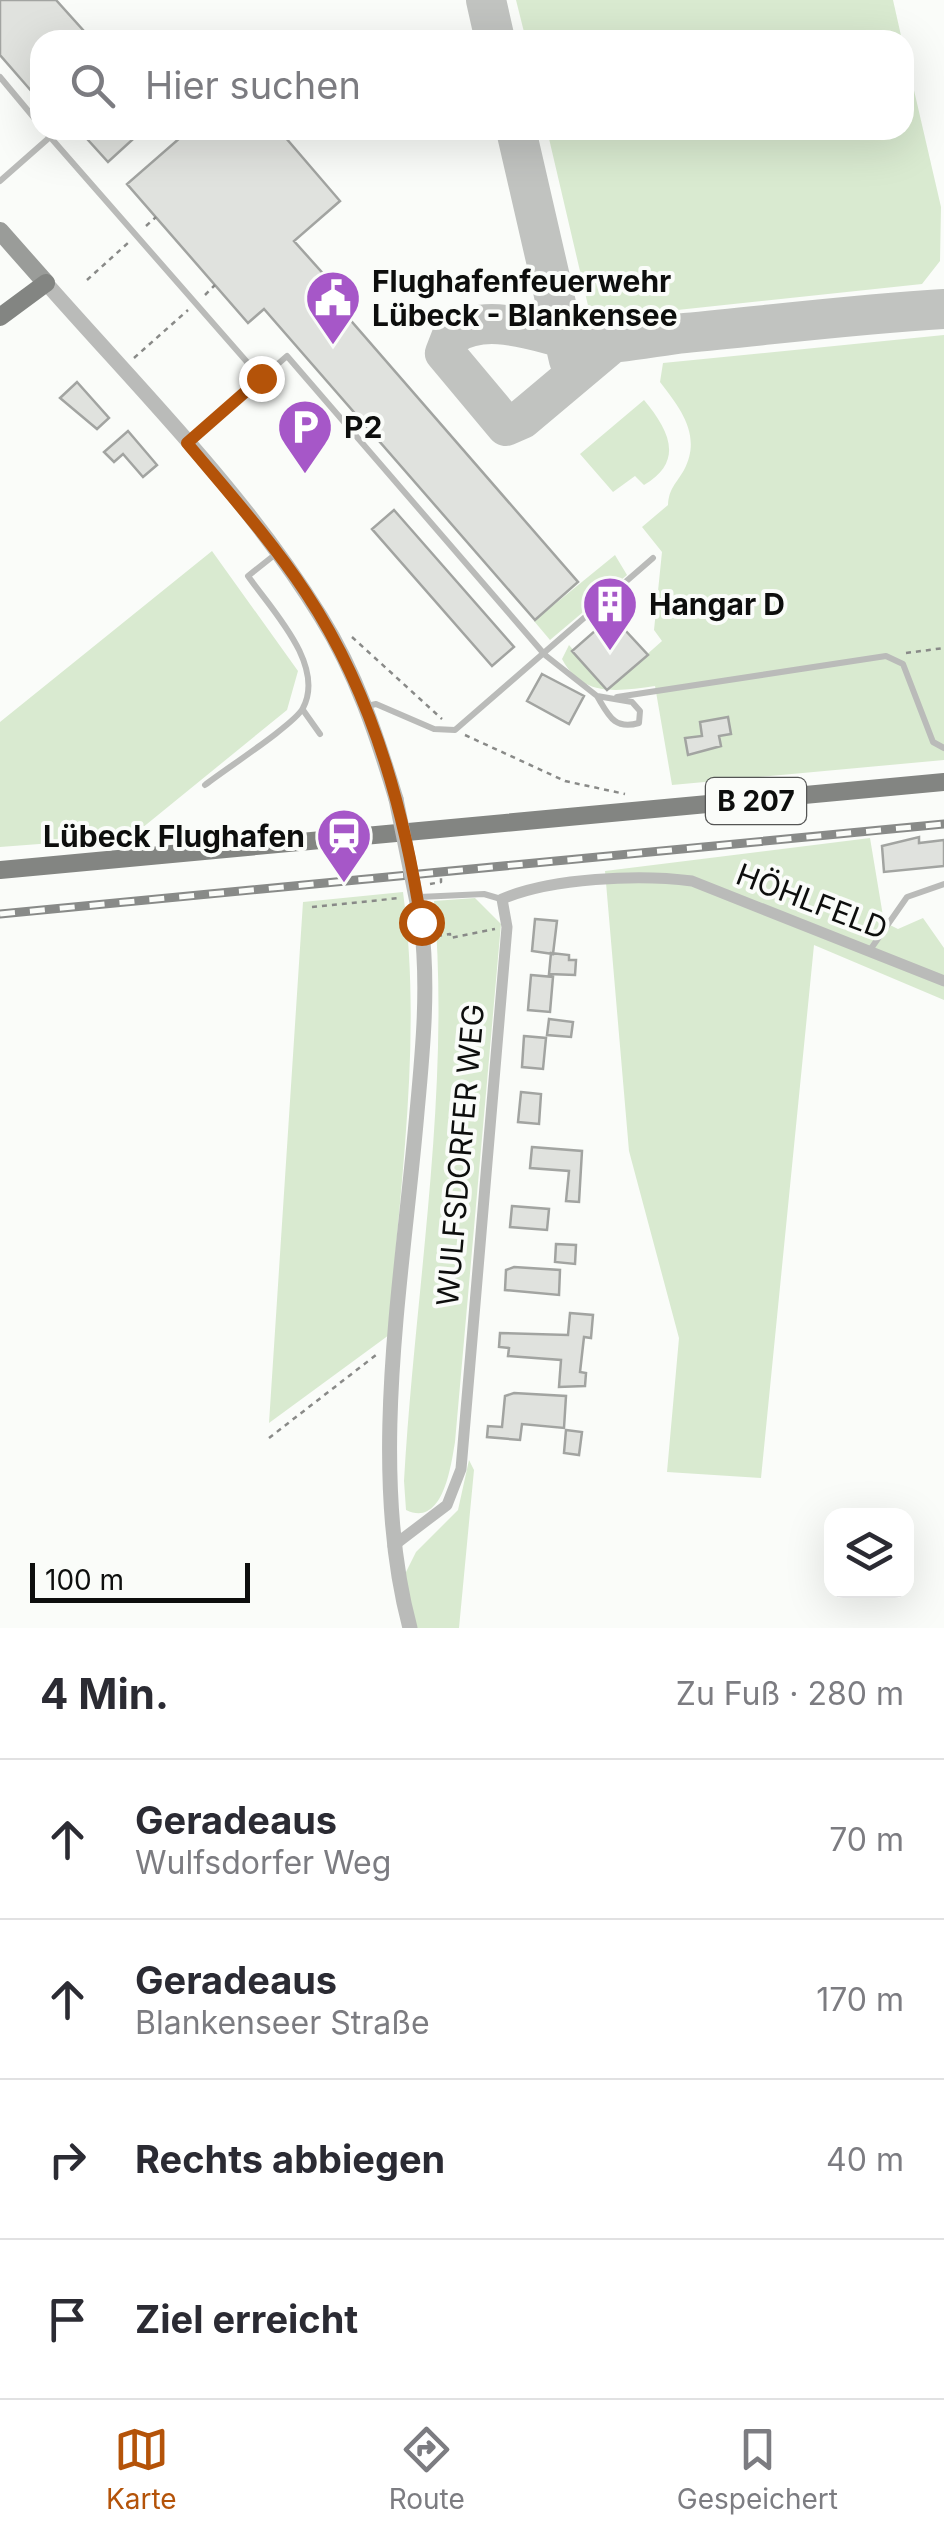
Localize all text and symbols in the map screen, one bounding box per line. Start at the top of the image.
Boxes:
search box [30,30,914,140]
icon: search [65,58,120,113]
text: Hier suchen [145,62,361,108]
place label: Flughafenfeuerwehr Lübeck - Blankensee [372,263,678,333]
public building icon: Flughafenfeuerwehr Lübeck - Blankensee [303,268,363,347]
route end [239,356,285,402]
parking icon: P2 [275,397,335,476]
place label: P2 [344,409,382,445]
building icon: Hangar D [580,574,640,653]
place label: Hangar D [649,586,785,622]
road number: B 207 [706,778,806,824]
station icon: Lübeck Flughafen [314,806,374,885]
place label: Lübeck Flughafen [43,818,305,854]
street label: HÖHLFELD [731,856,893,946]
route start [399,900,445,946]
street label: WULFSDORFER WEG [429,1002,491,1308]
map controls [824,1508,914,1598]
button: layers [824,1508,914,1598]
scale bar [30,1558,250,1602]
text: 100 m [45,1563,124,1597]
text: 4 Min. [40,1668,169,1719]
text: Zu Fuß · 280 m [676,1674,904,1713]
text: Geradeaus [135,1797,337,1843]
icon: ahead [40,1812,95,1867]
text: 70 m [829,1820,904,1859]
text: Wulfsdorfer Weg [135,1843,391,1882]
text: Geradeaus [135,1957,337,2003]
icon: ahead [40,1972,95,2027]
text: 170 m [816,1980,904,2019]
text: Blankenseer Straße [135,2003,430,2042]
icon: right [40,2132,95,2187]
text: Rechts abbiegen [135,2136,445,2182]
text: 40 m [826,2140,904,2179]
icon: arrive [40,2292,95,2347]
text: Ziel erreicht [135,2296,358,2342]
tab: Karte [106,2422,177,2516]
tab: Route [389,2422,465,2516]
tab: Gespeichert [677,2422,838,2516]

